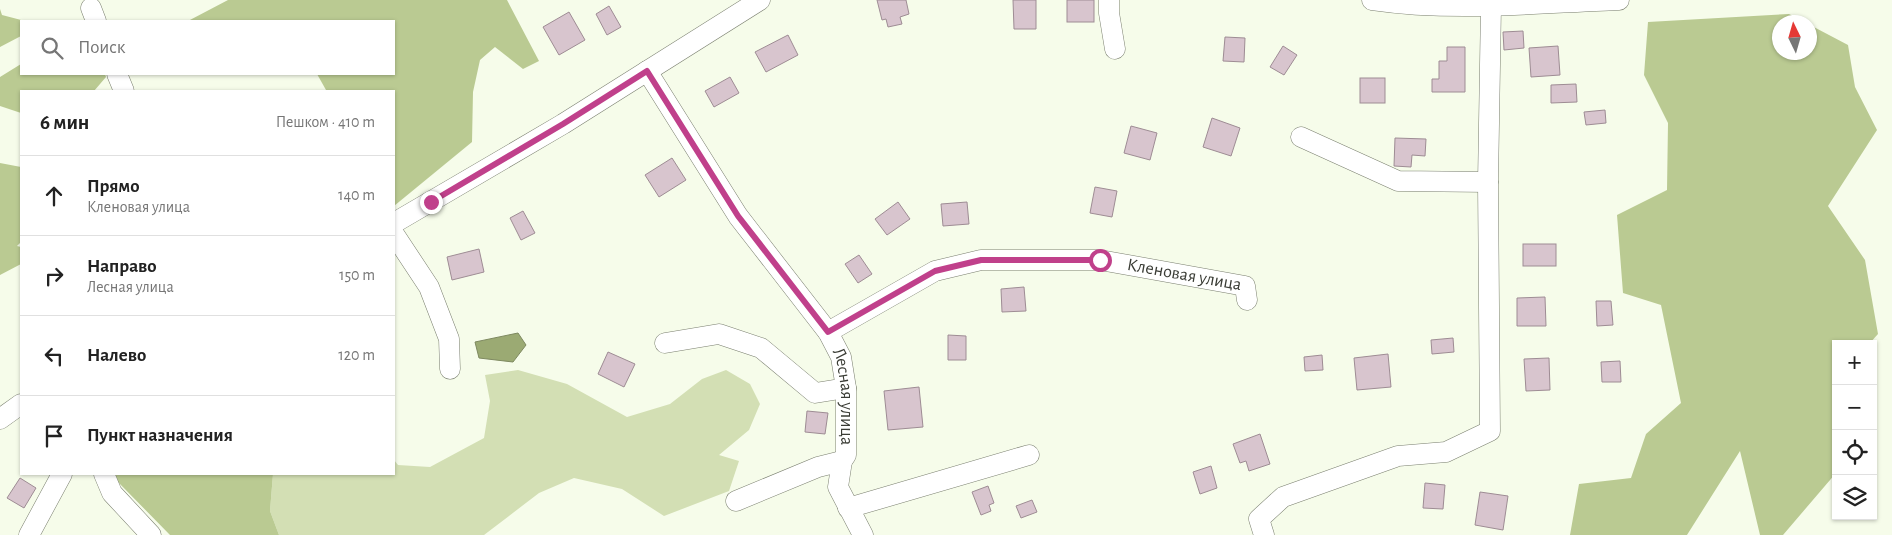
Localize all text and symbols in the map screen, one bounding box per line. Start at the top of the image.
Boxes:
north arrow [1772,15,1817,60]
search box [20,20,395,75]
icon: search [38,34,66,62]
text: Поиск [78,38,125,57]
text: 6 мин [40,112,89,133]
text: Пешком · 410 m [276,114,375,130]
text: Прямо [87,177,140,196]
icon: ahead [40,182,68,210]
text: 140 m [338,187,375,203]
route end [420,191,443,214]
text: Кленовая улица [87,199,190,215]
route start [1089,249,1112,272]
street label: Кленовая улица [1126,256,1243,294]
text: Направо [87,257,157,276]
icon: right [40,262,68,290]
text: 150 m [339,267,375,283]
text: Лесная улица [87,279,174,295]
map controls [1832,340,1877,520]
button: + [1832,340,1877,385]
icon: left [40,342,68,370]
street label: Лесная улица [829,345,855,445]
text: Налево [87,346,146,365]
text: 120 m [338,347,375,363]
button: − [1832,385,1877,430]
icon: arrive [40,422,68,450]
text: Пункт назначения [87,426,233,445]
button: locate [1832,430,1877,475]
button: layers [1832,475,1877,520]

